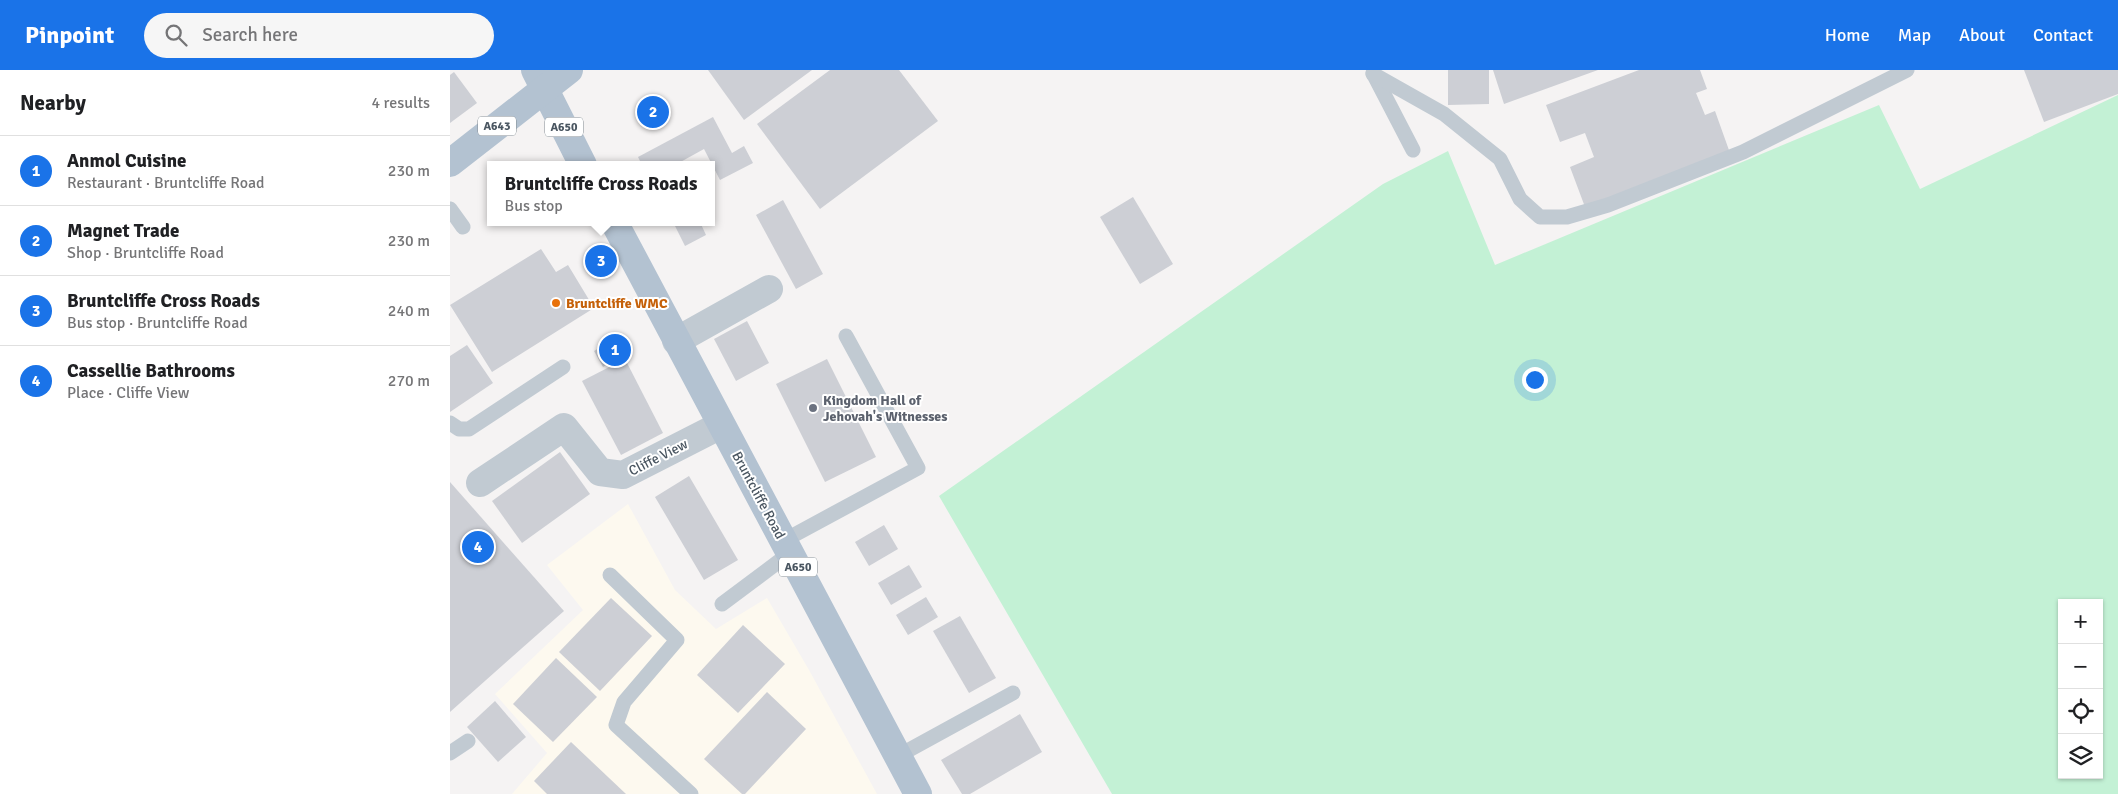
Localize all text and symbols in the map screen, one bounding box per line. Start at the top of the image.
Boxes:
search box [144,13,494,58]
text: Pinpoint [25,20,114,50]
icon: search [162,21,190,49]
text: Search here [202,23,298,47]
text: Home [1825,24,1870,46]
text: Map [1898,24,1931,46]
text: About [1959,24,2005,46]
text: Contact [2033,24,2093,46]
text: Nearby [20,90,86,116]
text: 4 results [371,93,430,113]
pin: 2 [637,93,669,131]
road number: A643 [478,116,516,136]
road number: A650 [545,118,583,136]
text: Anmol Cuisine [67,149,186,173]
text: 1 [32,161,40,181]
text: 230 m [388,161,430,181]
popup [487,161,715,226]
text: Bruntcliffe Cross Roads [505,172,697,196]
text: Restaurant · Bruntcliffe Road [67,173,265,193]
text: Bus stop [505,196,563,216]
text: Magnet Trade [67,219,179,243]
text: 2 [32,231,40,251]
text: 230 m [388,231,430,251]
pin: 3 [585,242,617,280]
text: Shop · Bruntcliffe Road [67,243,224,263]
text: Bruntcliffe Cross Roads [67,289,260,313]
place label: Bruntcliffe WMC [566,295,668,312]
marker: Bruntcliffe WMC [550,297,562,309]
text: 3 [32,301,40,321]
text: 240 m [388,301,430,321]
text: Bus stop · Bruntcliffe Road [67,313,248,333]
pin: 1 [599,331,631,369]
text: Cassellie Bathrooms [67,359,235,383]
your location [1522,367,1548,393]
text: 4 [32,371,40,391]
text: 270 m [388,371,430,391]
text: Place · Cliffe View [67,383,189,403]
place label: Kingdom Hall of Jehovah's Witnesses [823,392,948,425]
marker: Kingdom Hall of Jehovah's Witnesses [807,402,819,414]
street label: Cliffe View [626,435,691,480]
street label: Bruntcliffe Road [728,449,789,542]
pin: 4 [462,528,494,566]
road number: A650 [779,558,817,577]
map controls [2058,599,2103,779]
button: + [2058,599,2103,644]
button: − [2058,644,2103,689]
button: locate [2058,689,2103,734]
button: layers [2058,734,2103,779]

